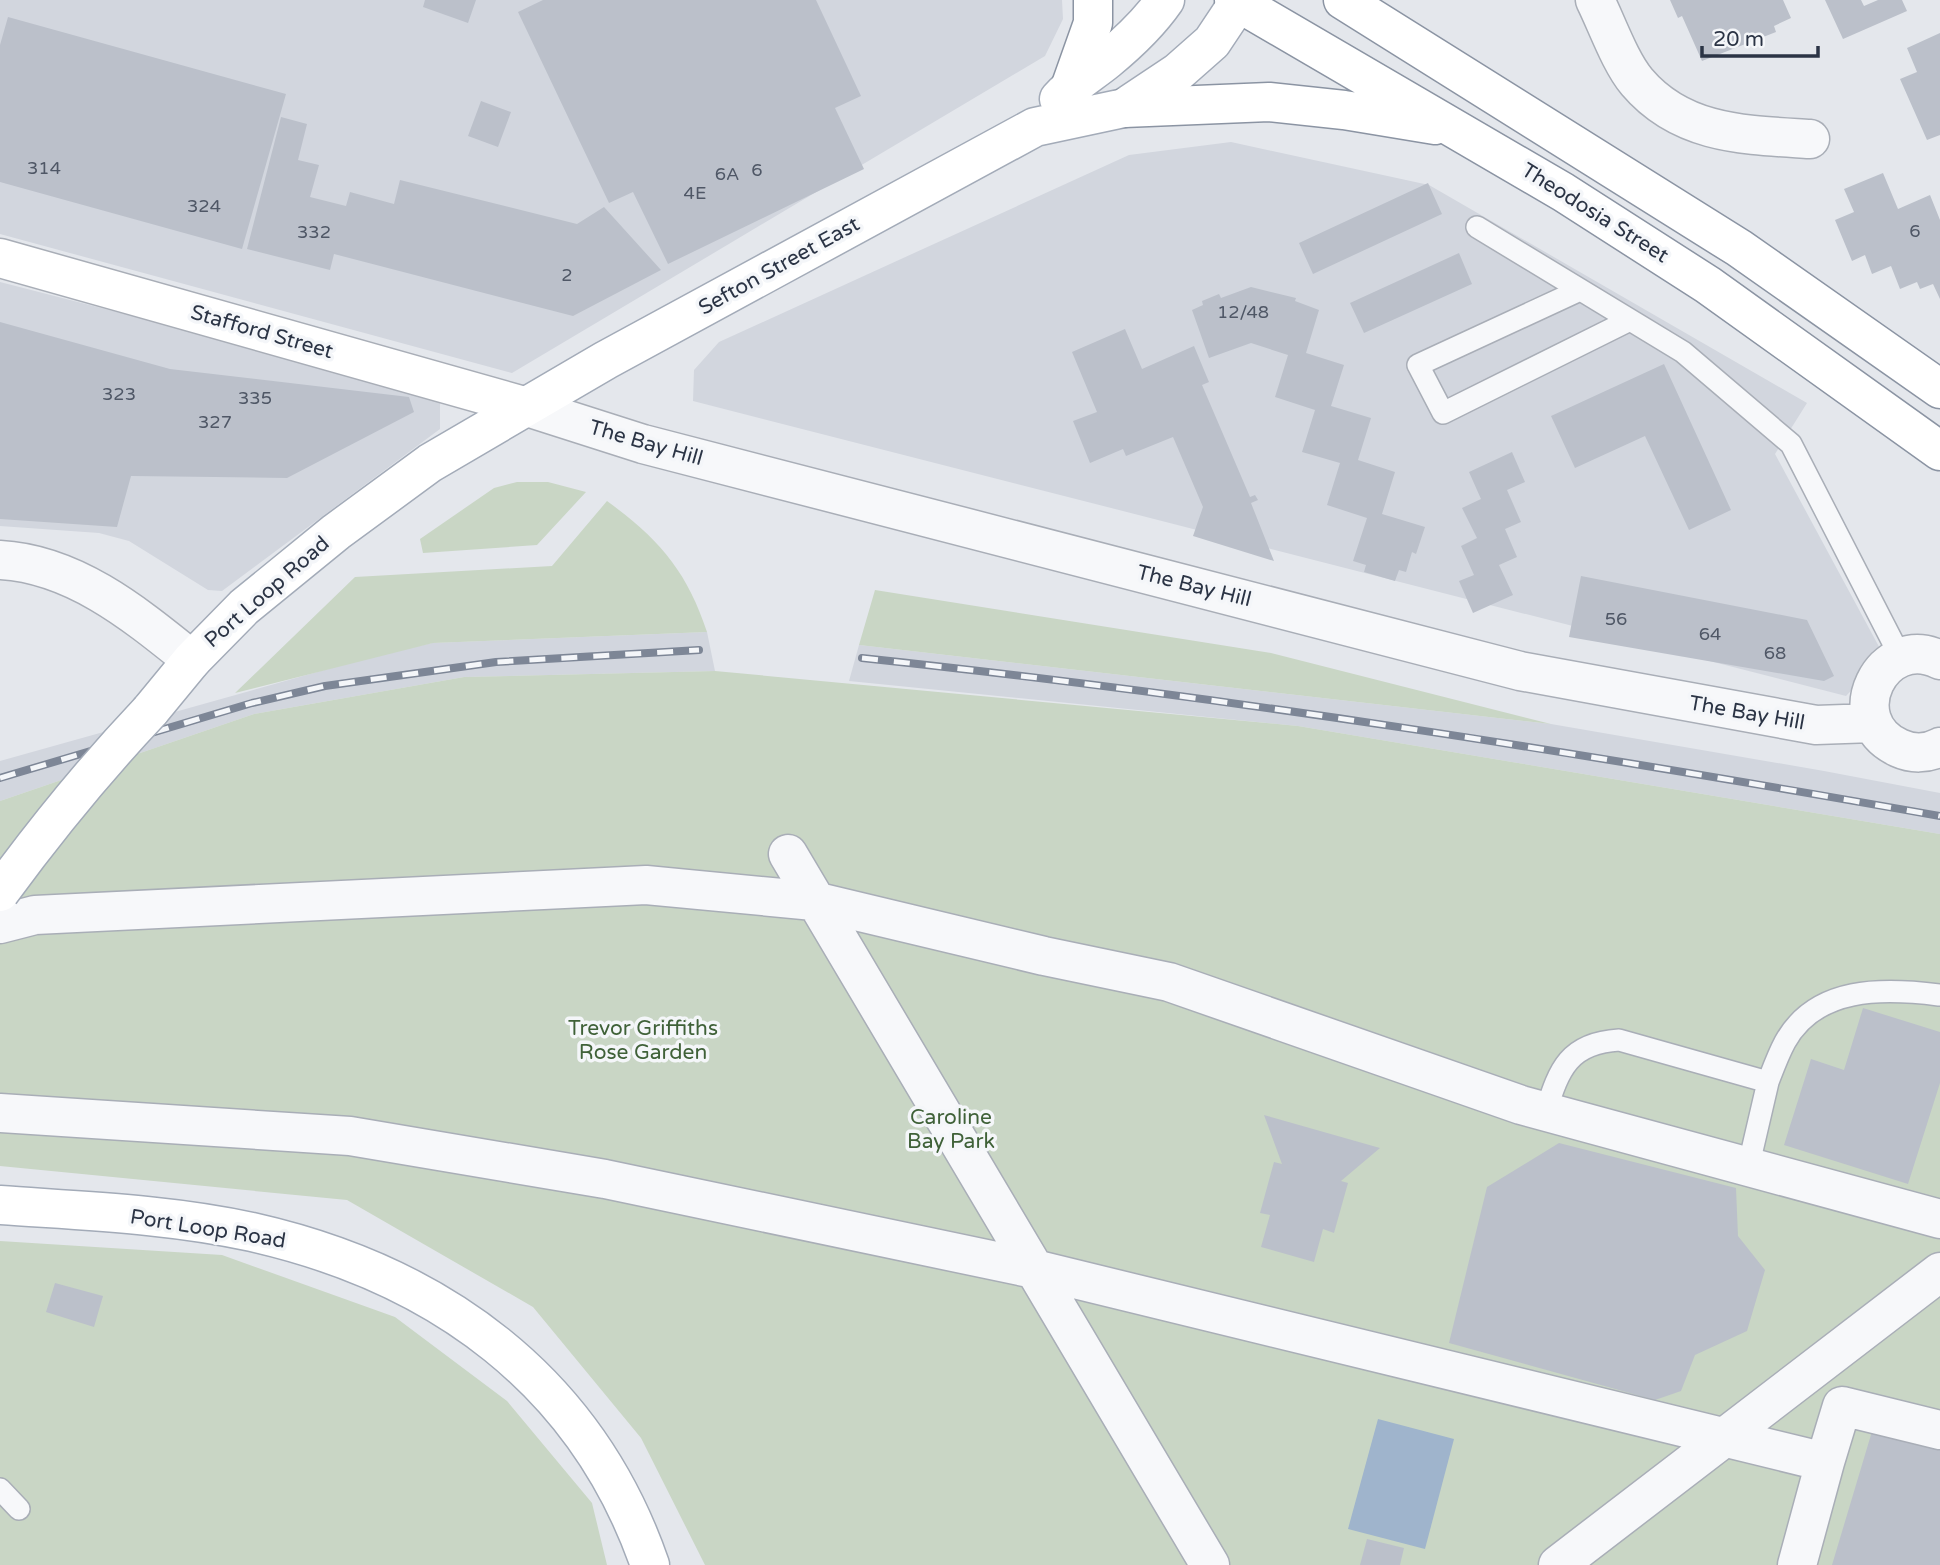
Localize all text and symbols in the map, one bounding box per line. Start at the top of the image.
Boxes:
scale bar [1702,14,1818,58]
text: 20 m [1713,27,1764,52]
house number: 314 [27,157,61,179]
street label: Theodosia Street [1517,158,1673,268]
house number: 6 [751,159,763,181]
house number: 6A [715,163,739,185]
house number: 4E [684,182,706,204]
house number: 324 [187,195,221,217]
street label: Sefton Street East [694,211,864,321]
house number: 6 [1909,220,1921,242]
house number: 332 [297,221,331,243]
house number: 2 [561,264,573,286]
street label: Stafford Street [188,300,336,364]
house number: 12/48 [1217,301,1269,323]
house number: 323 [102,383,136,405]
house number: 335 [238,387,272,409]
house number: 327 [198,411,232,433]
street label: The Bay Hill [586,415,706,471]
street label: Port Loop Road [199,531,335,653]
street label: The Bay Hill [1134,560,1254,612]
house number: 56 [1605,608,1627,630]
house number: 64 [1699,623,1721,645]
house number: 68 [1764,642,1786,664]
street label: The Bay Hill [1687,691,1807,735]
park label: Trevor Griffiths Rose Garden [568,1016,718,1065]
park label: Caroline Bay Park [907,1105,995,1154]
street label: Port Loop Road [128,1204,288,1254]

